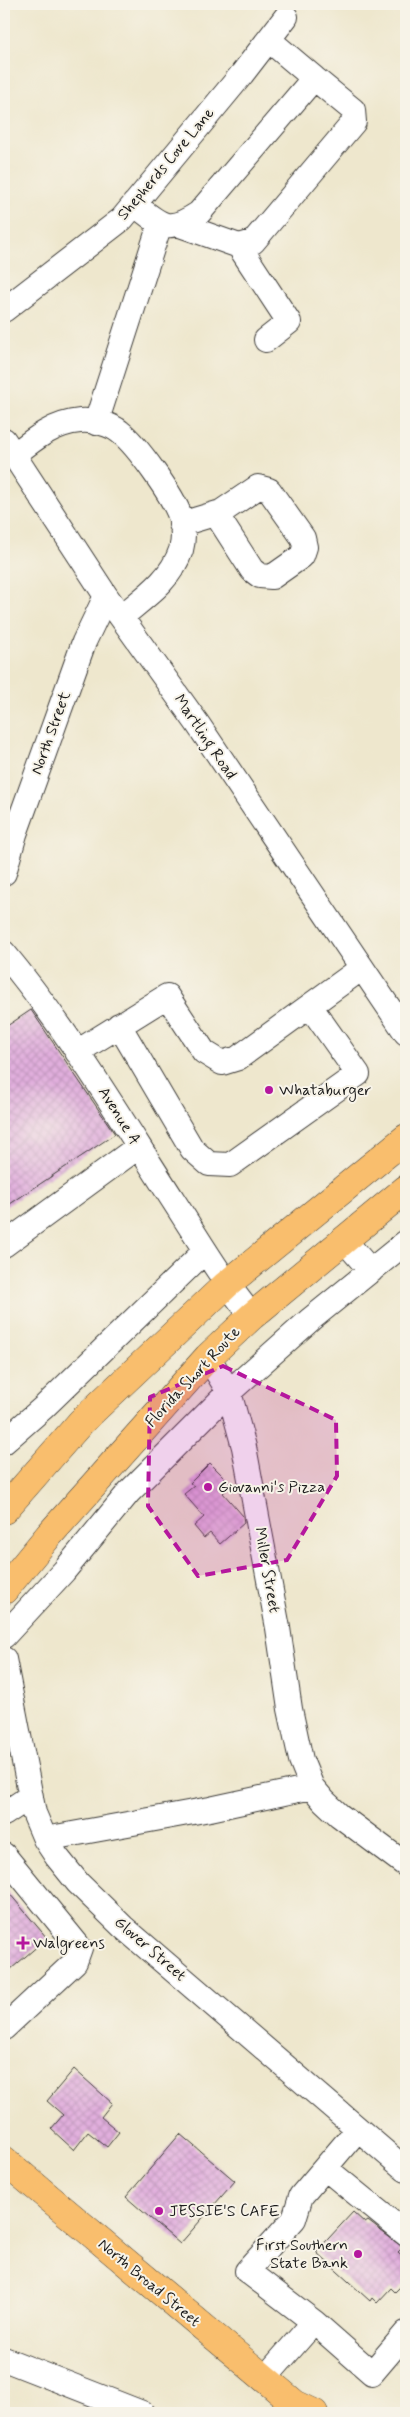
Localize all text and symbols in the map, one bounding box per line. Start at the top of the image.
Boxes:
street label: Shepherds Cove Lane [113,103,220,225]
street label: North Street [26,688,76,778]
street label: Martling Road [168,690,241,784]
place label: Whataburger [279,1080,372,1102]
street label: Avenue A [93,1083,145,1149]
marker: Whataburger [263,1084,275,1096]
street label: Florida Short Route [141,1322,246,1432]
place label: Giovanni's Pizza [218,1477,325,1498]
marker: Giovanni's Pizza [202,1481,214,1493]
street label: Miller Street [249,1526,285,1614]
street label: Glover Street [110,1912,190,1986]
place label: Walgreens [33,1933,105,1955]
marker: Walgreens [17,1937,29,1949]
place label: JESSIE'S CAFE [169,2201,280,2222]
marker: JESSIE'S CAFE [153,2205,165,2217]
street label: North Broad Street [94,2234,205,2332]
place label: First Southern State Bank [256,2235,348,2274]
marker: First Southern State Bank [352,2248,364,2260]

